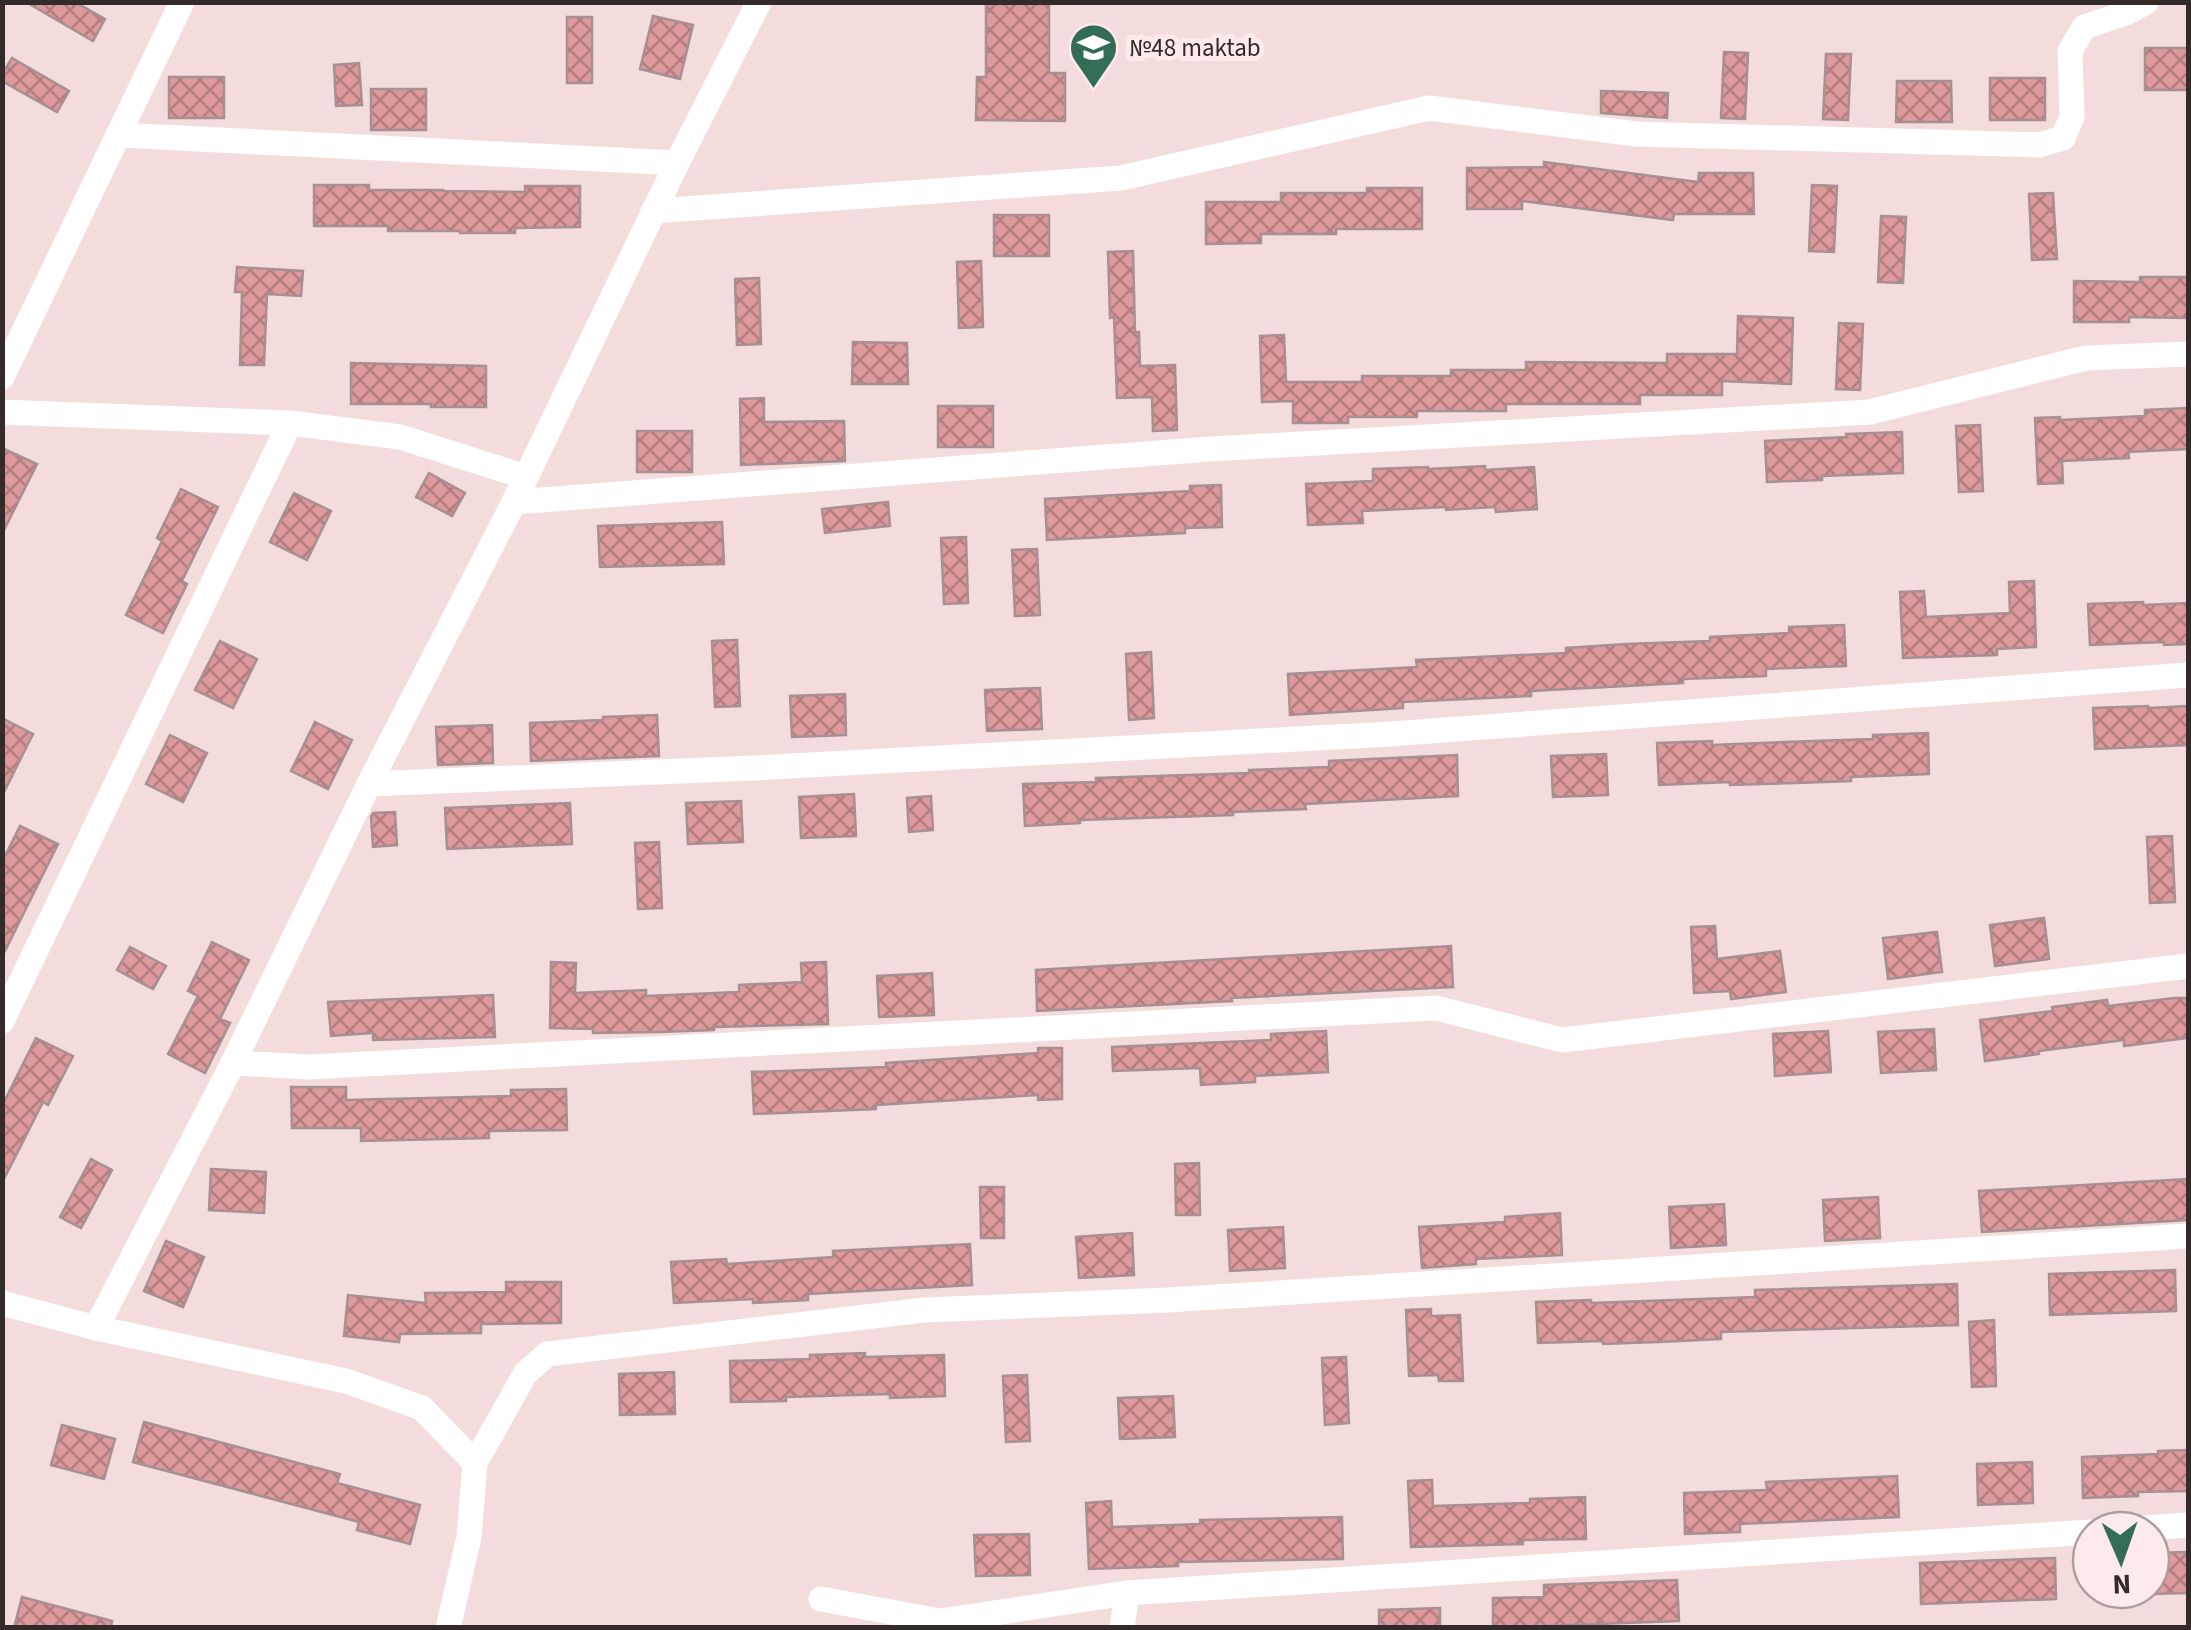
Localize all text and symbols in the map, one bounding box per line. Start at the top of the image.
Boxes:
school or university icon: №48 maktab [1068,22,1120,90]
place label: №48 maktab [1129,30,1261,66]
north arrow [2071,1510,2171,1610]
text: N [2112,1564,2132,1604]

